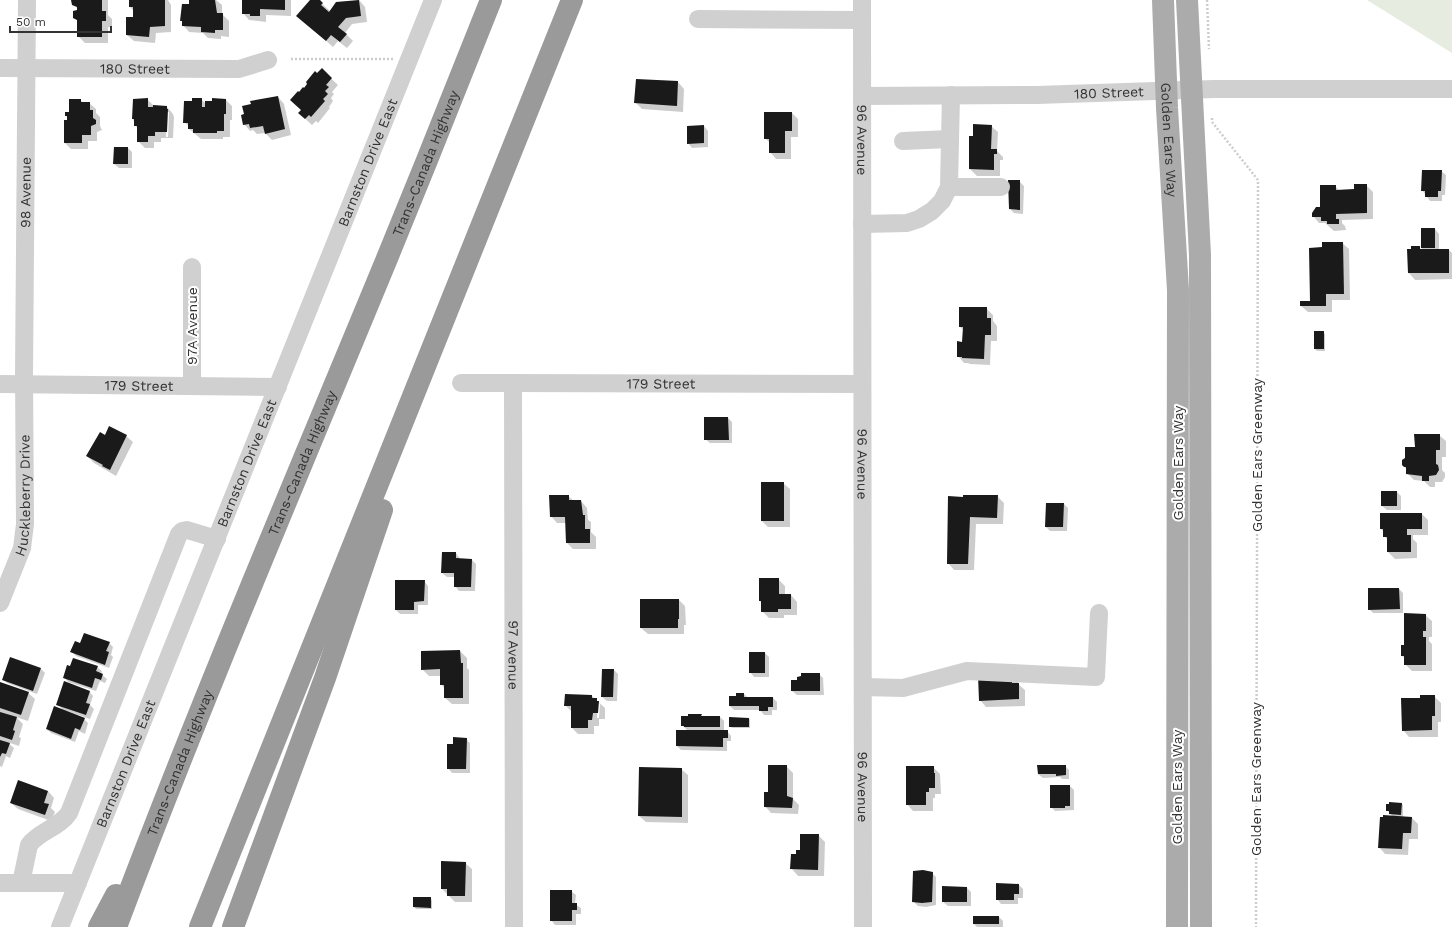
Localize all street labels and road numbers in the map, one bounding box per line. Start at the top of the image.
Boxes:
street label: 180 Street [100,60,170,77]
street label: Golden Ears Way [1158,82,1180,198]
street label: 180 Street [1074,83,1144,102]
street label: Trans-Canada Highway [389,87,462,239]
street label: Barnston Drive East [335,96,401,229]
street label: 96 Avenue [854,105,870,175]
street label: 98 Avenue [17,157,34,228]
street label: 97A Avenue [184,287,200,365]
street label: 179 Street [627,375,696,392]
street label: 179 Street [104,377,174,394]
street label: Golden Ears Greenway [1249,377,1265,532]
street label: Trans-Canada Highway [265,387,340,538]
street label: Barnston Drive East [214,397,280,529]
street label: Golden Ears Way [1170,405,1186,520]
street label: 96 Avenue [854,429,871,499]
street label: Huckleberry Drive [12,434,33,559]
street label: 97 Avenue [505,620,522,690]
street label: Trans-Canada Highway [144,687,216,838]
street label: Barnston Drive East [93,697,159,830]
street label: Golden Ears Greenway [1248,701,1264,856]
street label: Golden Ears Way [1169,729,1185,844]
street label: 96 Avenue [855,752,871,822]

